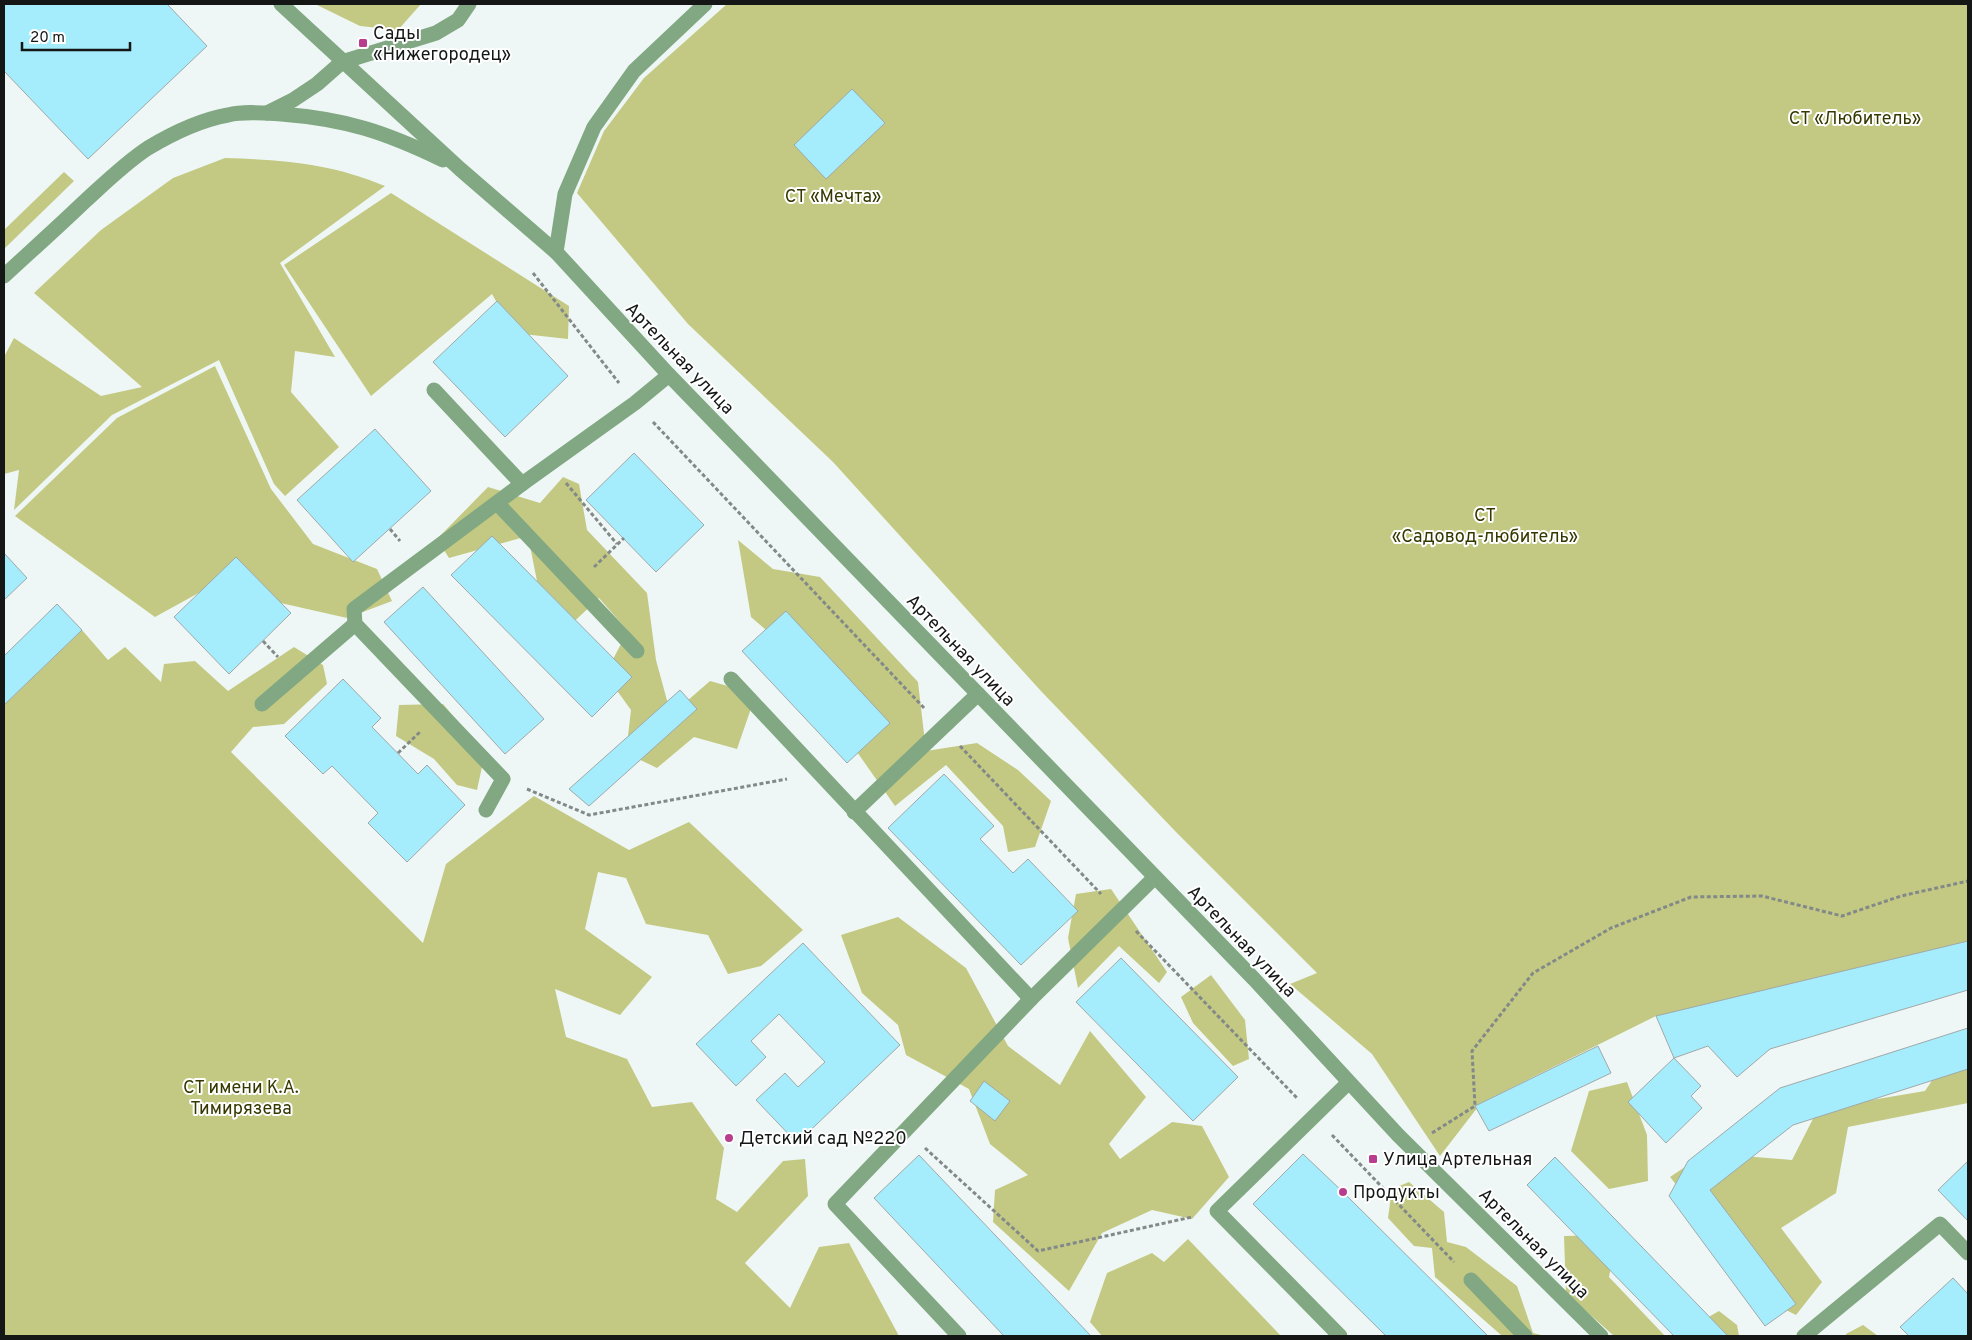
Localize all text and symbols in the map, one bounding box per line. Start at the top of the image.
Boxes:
scale bar [22,20,130,52]
place label: Сады «Нижегородец» [373,23,511,67]
text: 20 m [30,29,65,48]
marker: Сады «Нижегородец» [357,37,369,49]
park label: СТ «Любитель» [1789,108,1921,131]
park label: СТ «Мечта» [785,186,881,209]
street label: Артельная улица [619,298,738,420]
park label: СТ «Садовод-любитель» [1392,505,1578,549]
street label: Артельная улица [900,590,1019,712]
street label: Артельная улица [1181,881,1300,1003]
park label: СТ имени К.А. Тимирязева [183,1077,299,1121]
place label: Детский сад №220 [739,1128,907,1151]
marker: Детский сад №220 [723,1132,735,1144]
place label: Улица Артельная [1383,1149,1532,1172]
marker: Улица Артельная [1367,1153,1379,1165]
place label: Продукты [1353,1182,1440,1205]
street label: Артельная улица [1473,1184,1593,1304]
marker: Продукты [1337,1186,1349,1198]

